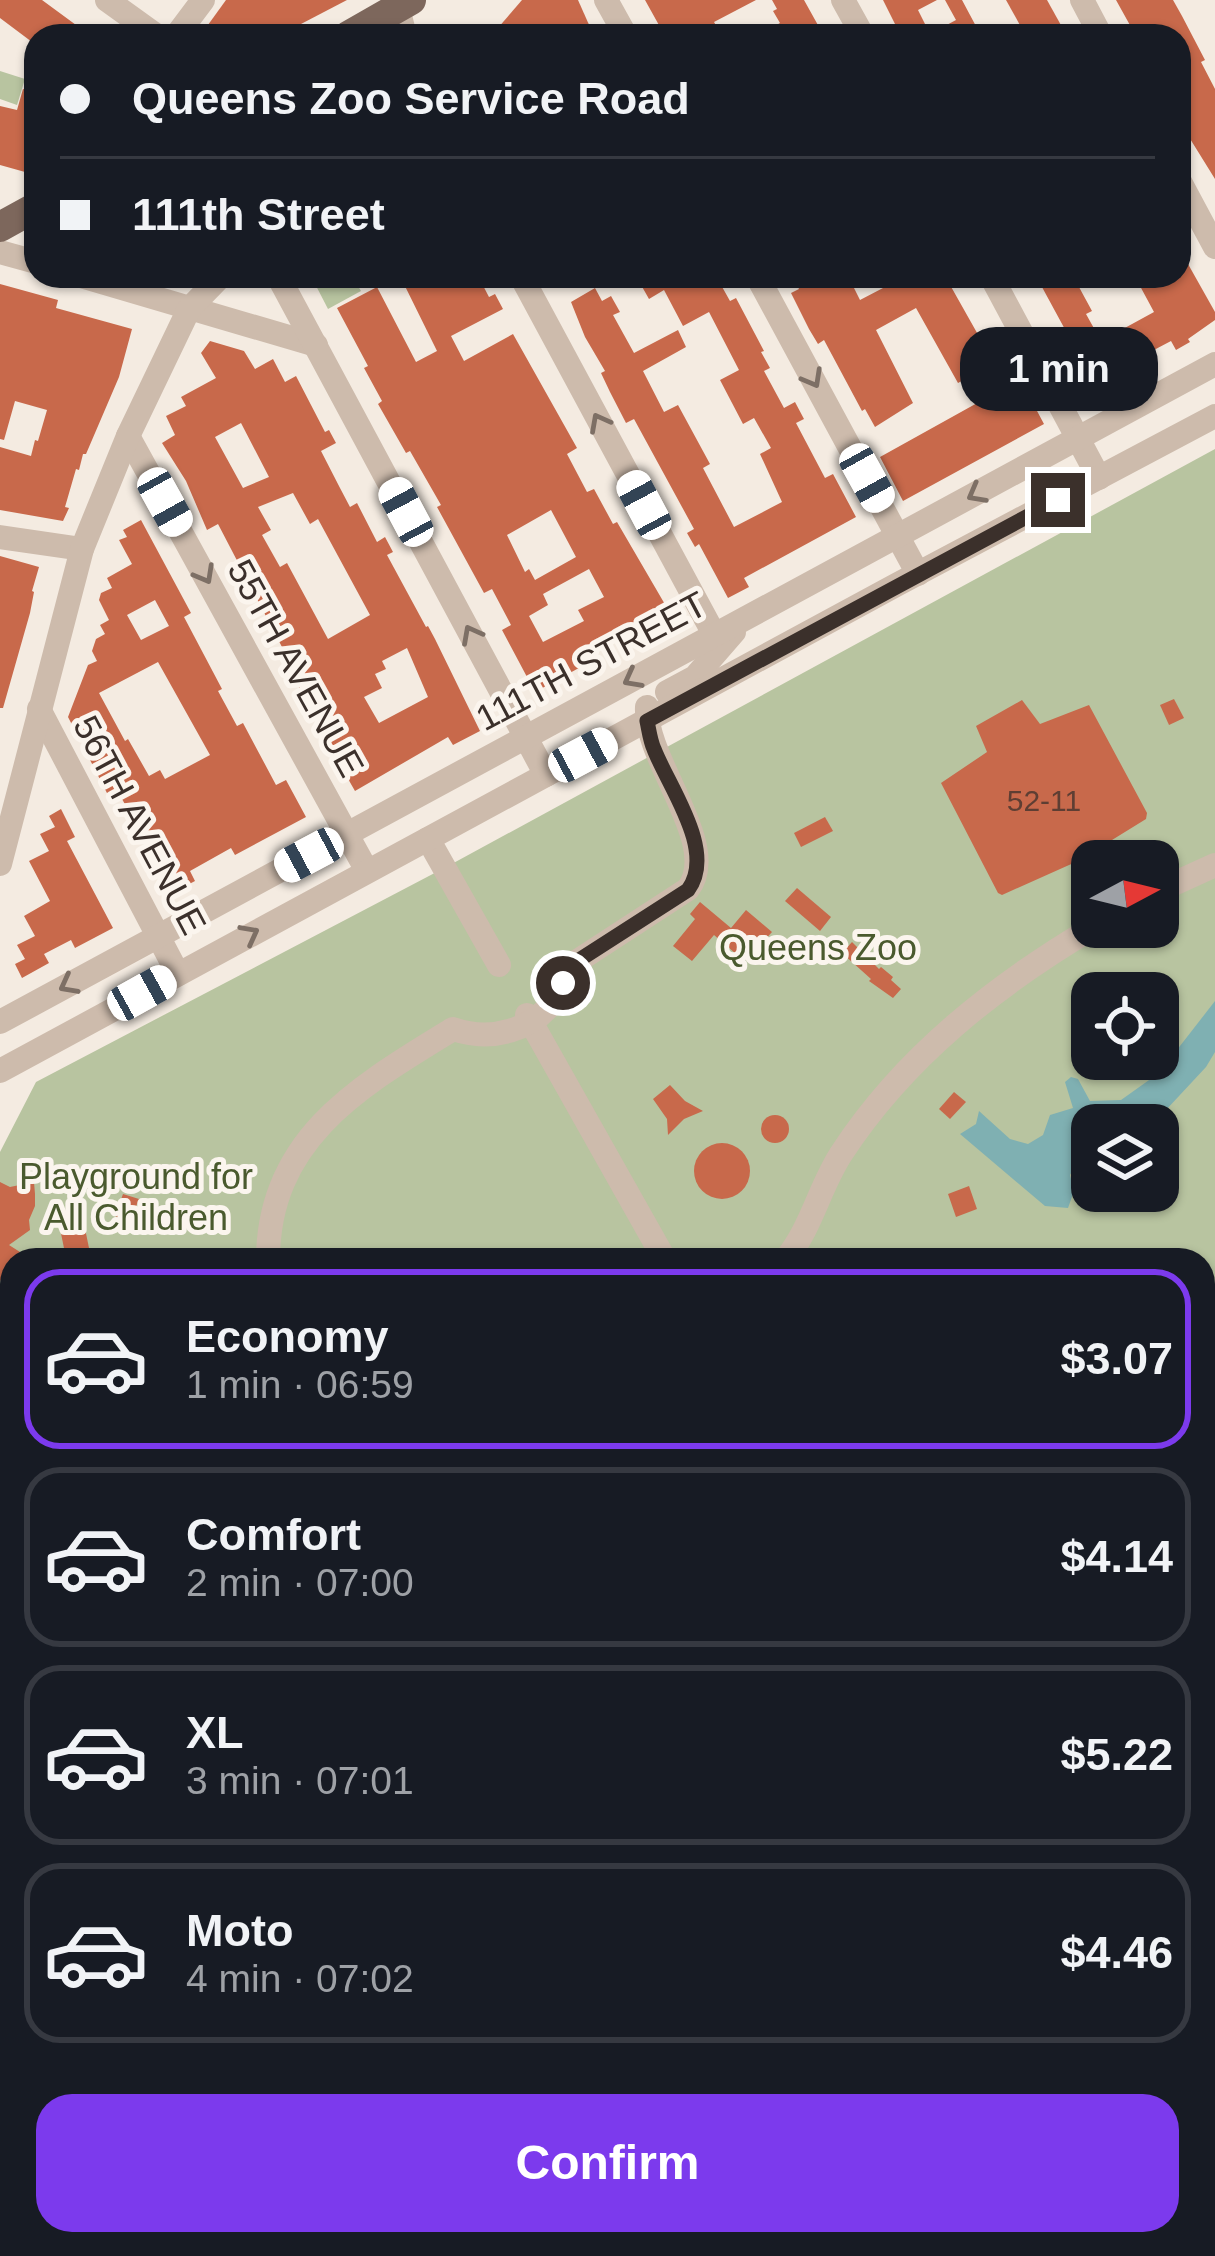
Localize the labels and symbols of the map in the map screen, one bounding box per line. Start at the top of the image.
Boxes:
callout: 1 min [959,326,1157,410]
one-way arrow [799,366,822,387]
one-way arrow [590,413,613,434]
car [834,438,900,518]
car [132,462,198,542]
car [611,465,677,545]
car [373,472,439,552]
route end [1031,473,1085,527]
one-way arrow [967,480,988,503]
street label: 55TH AVENUE [220,552,372,784]
one-way arrow [191,562,214,583]
street label: 111TH STREET [469,583,713,739]
one-way arrow [462,625,485,646]
one-way arrow [624,665,645,688]
street label: 56TH AVENUE [65,709,215,941]
car [543,722,623,788]
house number: 52-11 [1007,784,1081,817]
car [269,822,349,888]
north arrow [1071,840,1179,948]
one-way arrow [237,925,259,948]
park label: Queens Zoo [719,927,917,968]
route start [536,956,590,1010]
car [102,960,182,1026]
one-way arrow [59,971,80,994]
park label: Playground for All Children [19,1156,253,1238]

